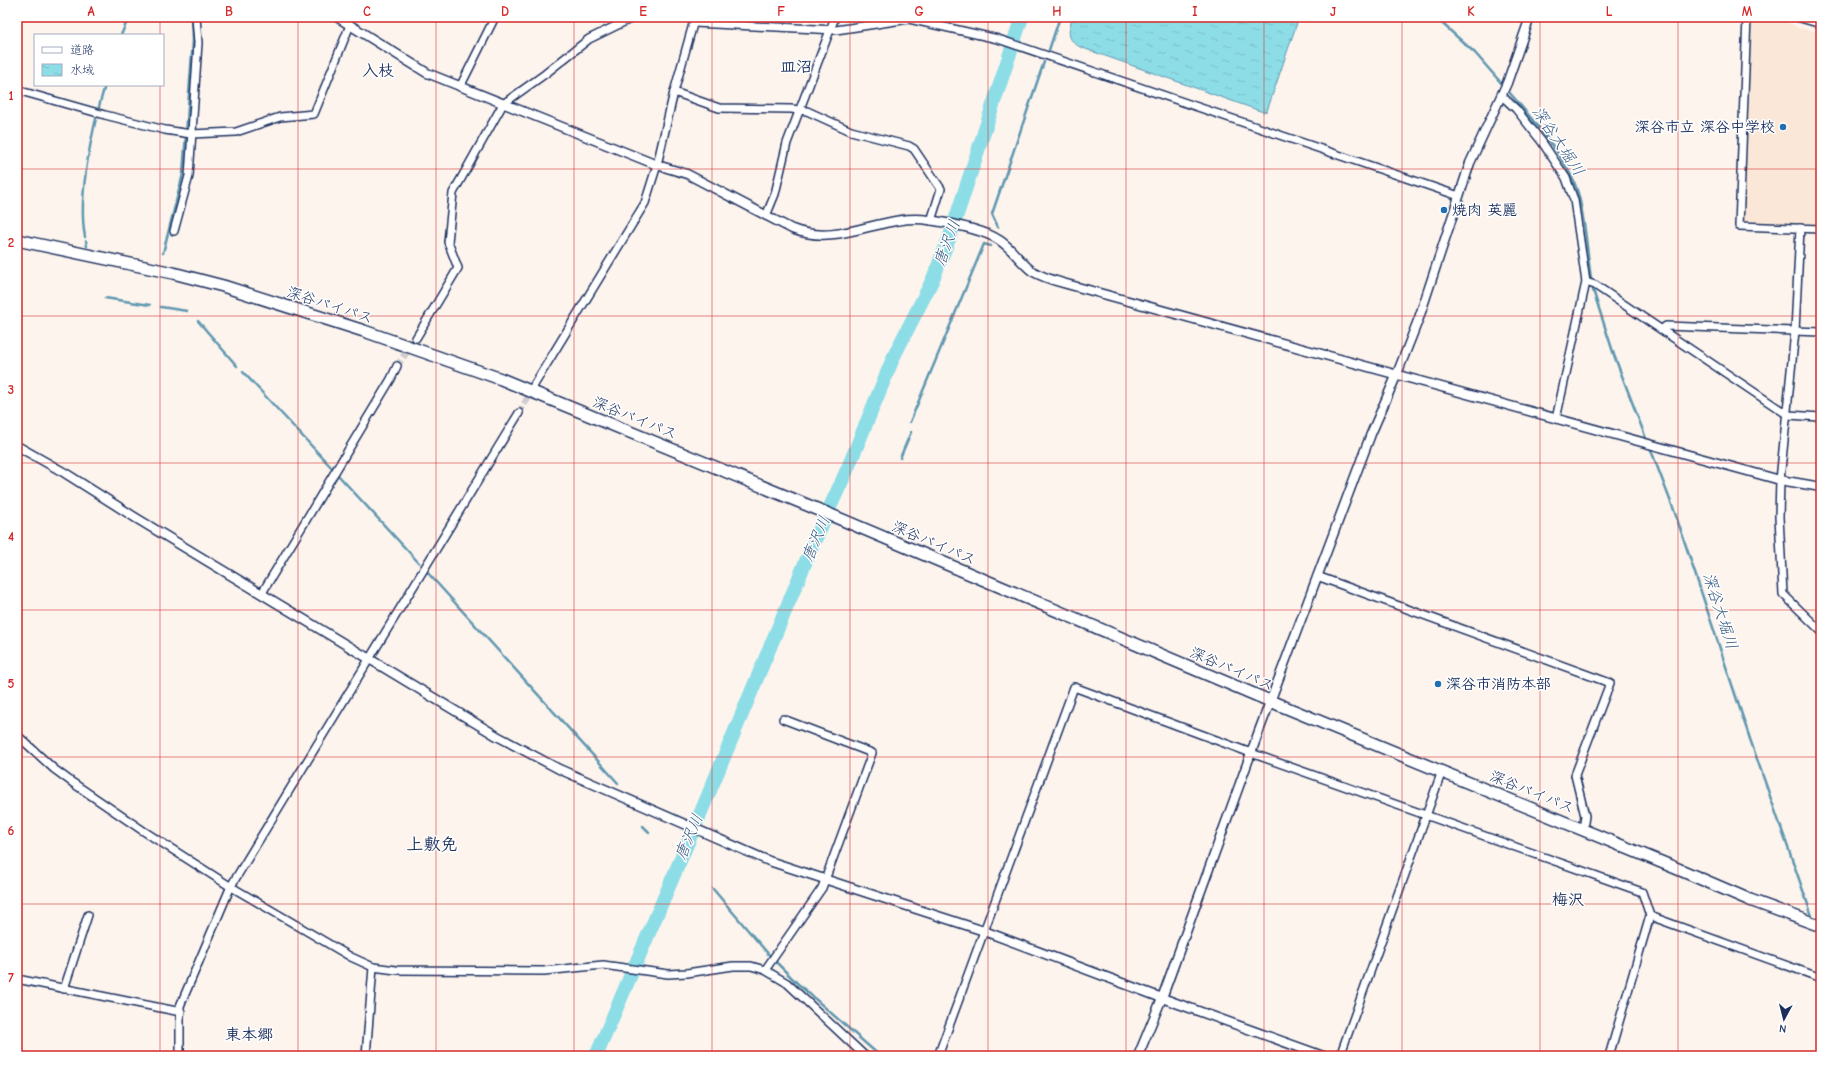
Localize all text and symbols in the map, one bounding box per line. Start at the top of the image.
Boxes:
text: A [87,4,95,19]
text: B [225,4,233,19]
text: C [363,4,371,19]
text: D [501,4,509,19]
text: E [639,4,647,19]
text: F [777,4,785,19]
text: G [914,4,924,19]
text: H [1052,4,1062,19]
text: I [1192,4,1198,19]
text: J [1330,4,1336,19]
text: K [1467,4,1475,19]
text: L [1606,4,1613,19]
text: M [1742,4,1753,19]
legend [34,34,164,86]
text: 道路 [70,43,94,57]
district label: 皿沼 [780,58,812,76]
district label: 入枝 [362,62,394,80]
text: 水域 [70,63,94,77]
text: 1 [8,88,14,103]
water label: 深谷大堀川 [1528,103,1588,179]
place label: 深谷市立 深谷中学校 [1635,118,1775,136]
marker: 深谷市立 深谷中学校 [1778,122,1788,132]
place label: 焼肉 英麗 [1452,201,1517,219]
marker: 焼肉 英麗 [1439,205,1449,215]
water label: 唐沢川 [930,217,964,269]
text: 2 [8,235,14,250]
street label: 深谷バイパス [285,283,375,327]
text: 3 [8,382,14,397]
street label: 深谷バイパス [590,393,680,443]
water label: 唐沢川 [798,513,834,565]
street label: 深谷バイパス [889,517,979,569]
text: 4 [8,529,14,544]
water label: 深谷大堀川 [1699,570,1741,652]
street label: 深谷バイパス [1187,643,1277,695]
place label: 深谷市消防本部 [1446,675,1551,693]
text: 5 [8,676,15,691]
marker: 深谷市消防本部 [1433,679,1443,689]
street label: 深谷バイパス [1487,767,1577,817]
water label: 唐沢川 [671,811,707,863]
text: 6 [8,823,15,838]
district label: 上敷免 [407,835,458,854]
district label: 梅沢 [1552,891,1584,909]
text: 7 [8,970,14,985]
north arrow [1764,999,1804,1039]
text: N [1778,1022,1787,1035]
district label: 東本郷 [225,1026,273,1044]

